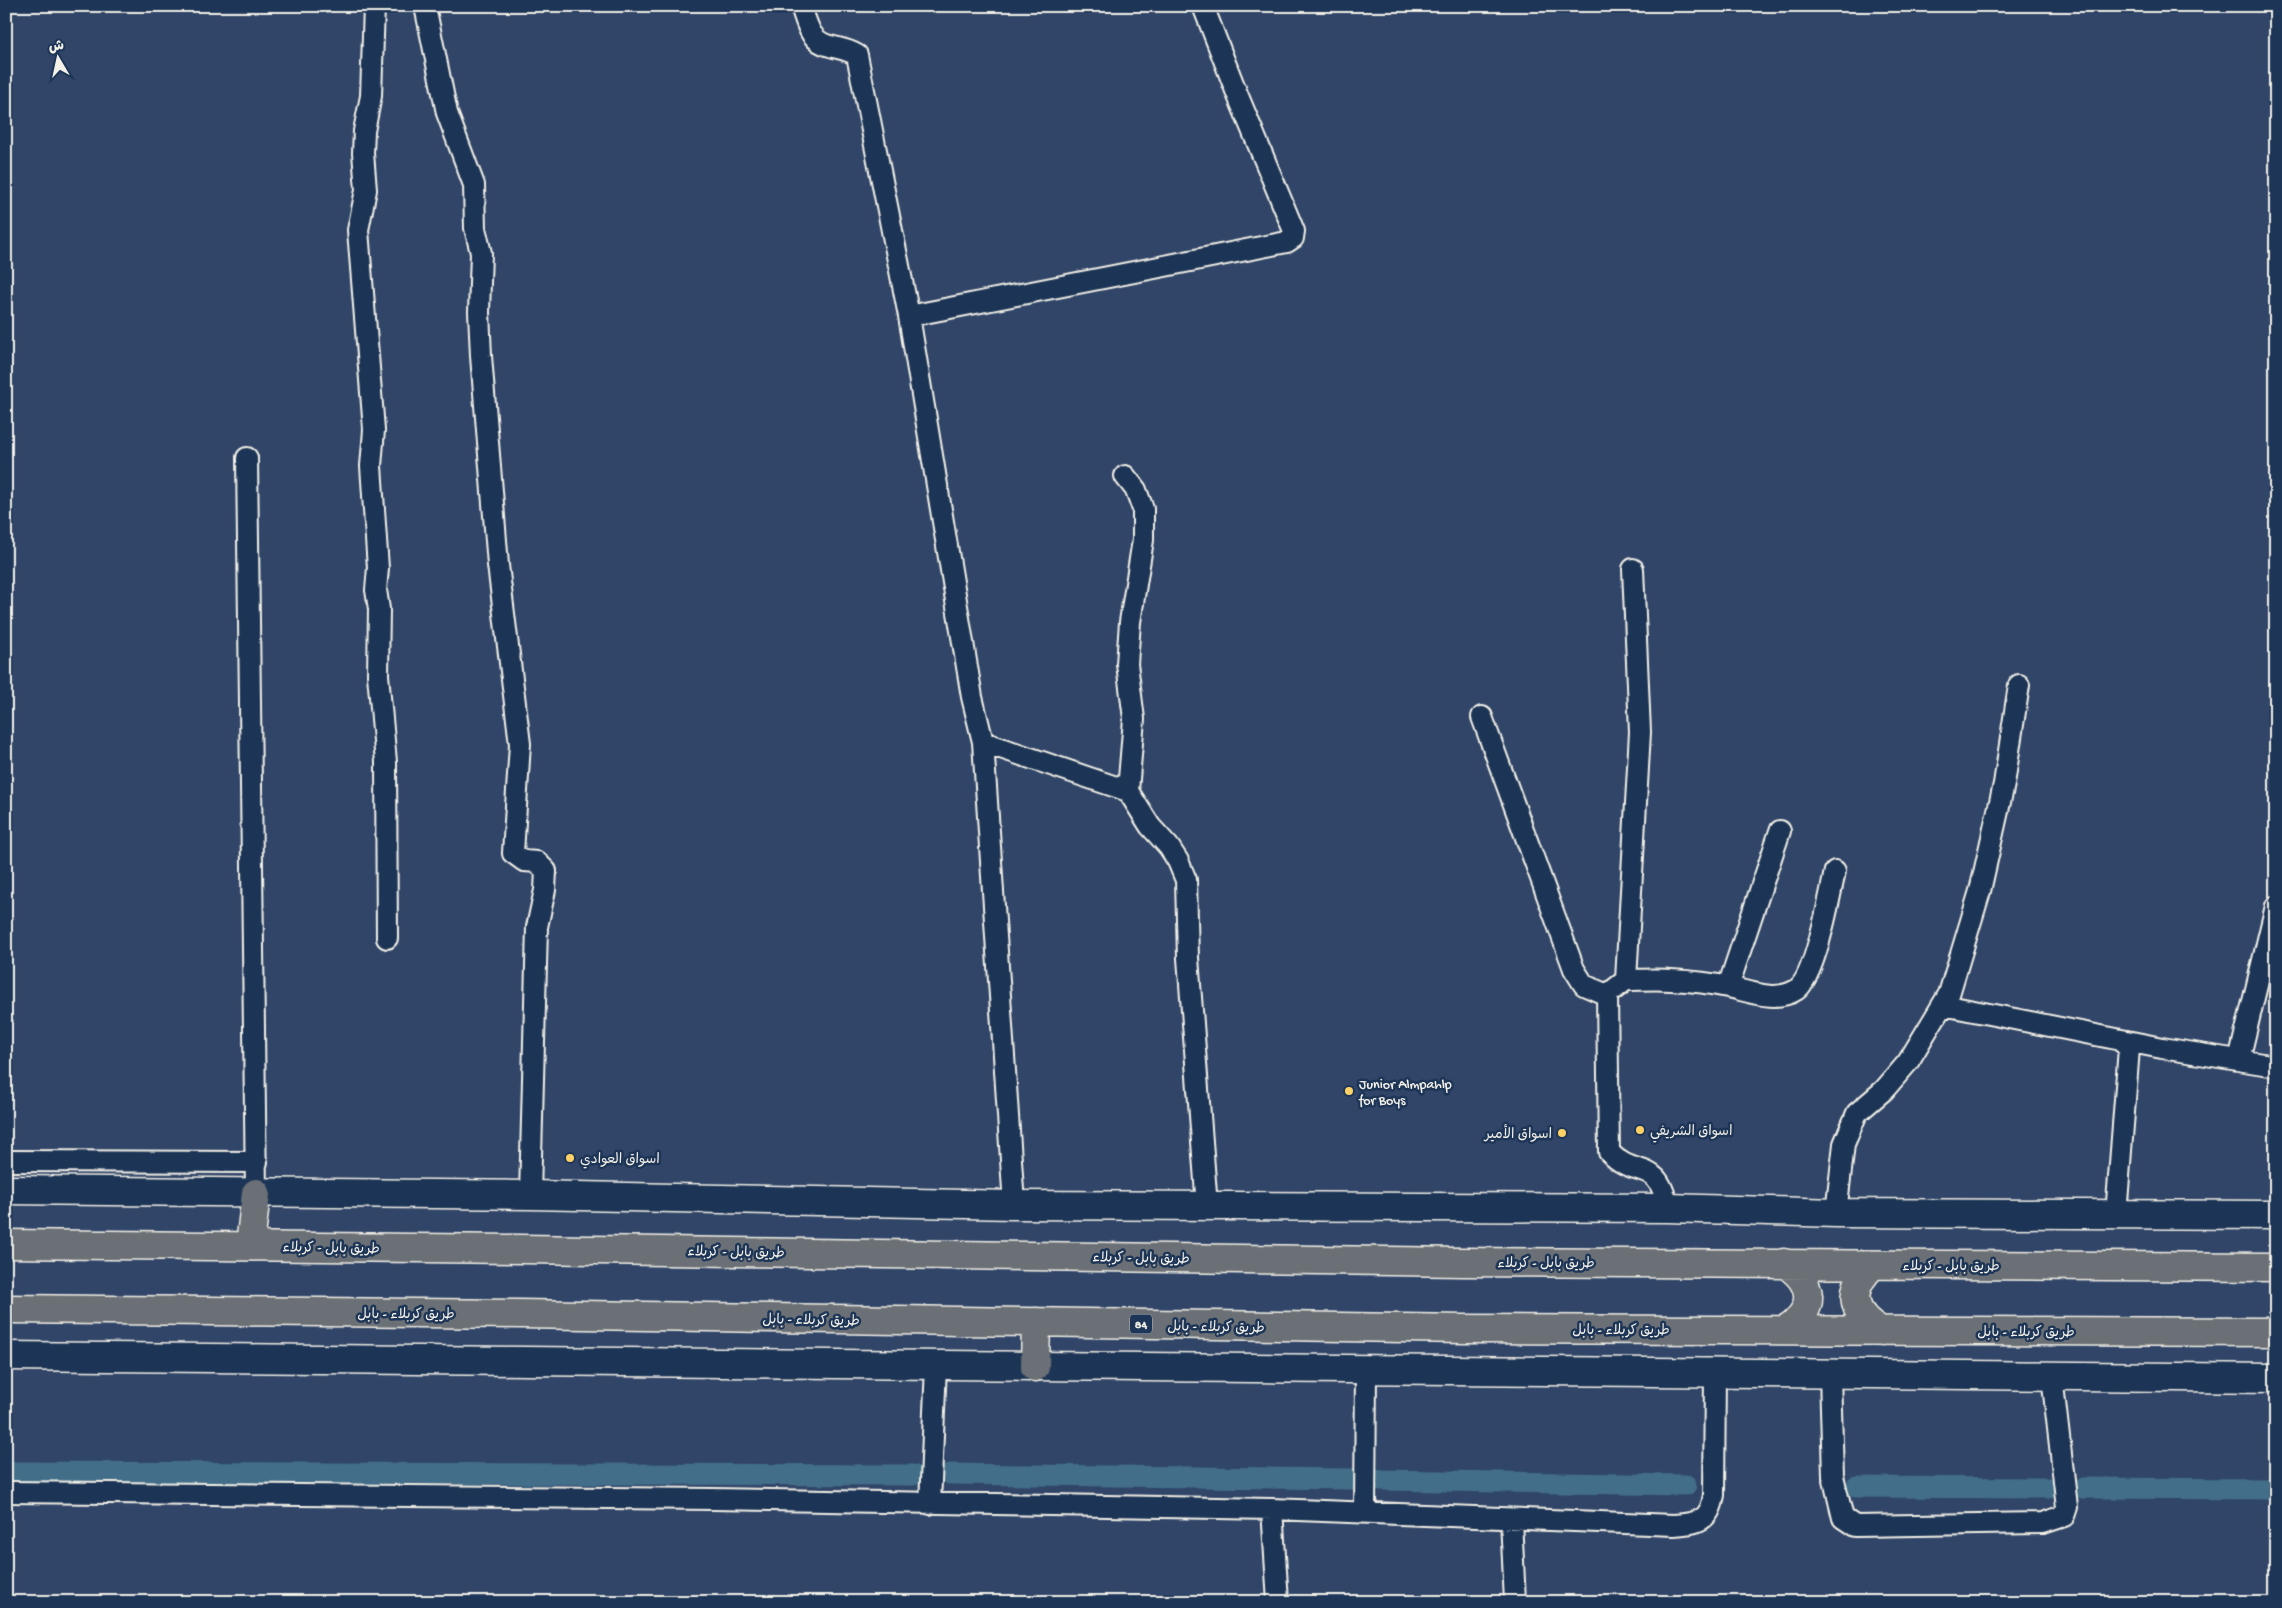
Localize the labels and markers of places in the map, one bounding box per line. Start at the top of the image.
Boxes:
place label: Junior Almpahlp for Boys [1358,1077,1452,1110]
marker: Junior Almpahlp for Boys [1343,1085,1355,1097]
place label: اسواق الأمير [1483,1124,1552,1144]
marker: اسواق الشريفي [1634,1124,1646,1136]
place label: اسواق الشريفي [1650,1124,1732,1143]
marker: اسواق الأمير [1556,1127,1568,1139]
marker: اسواق العوادي [564,1152,576,1164]
place label: اسواق العوادي [580,1152,660,1169]

